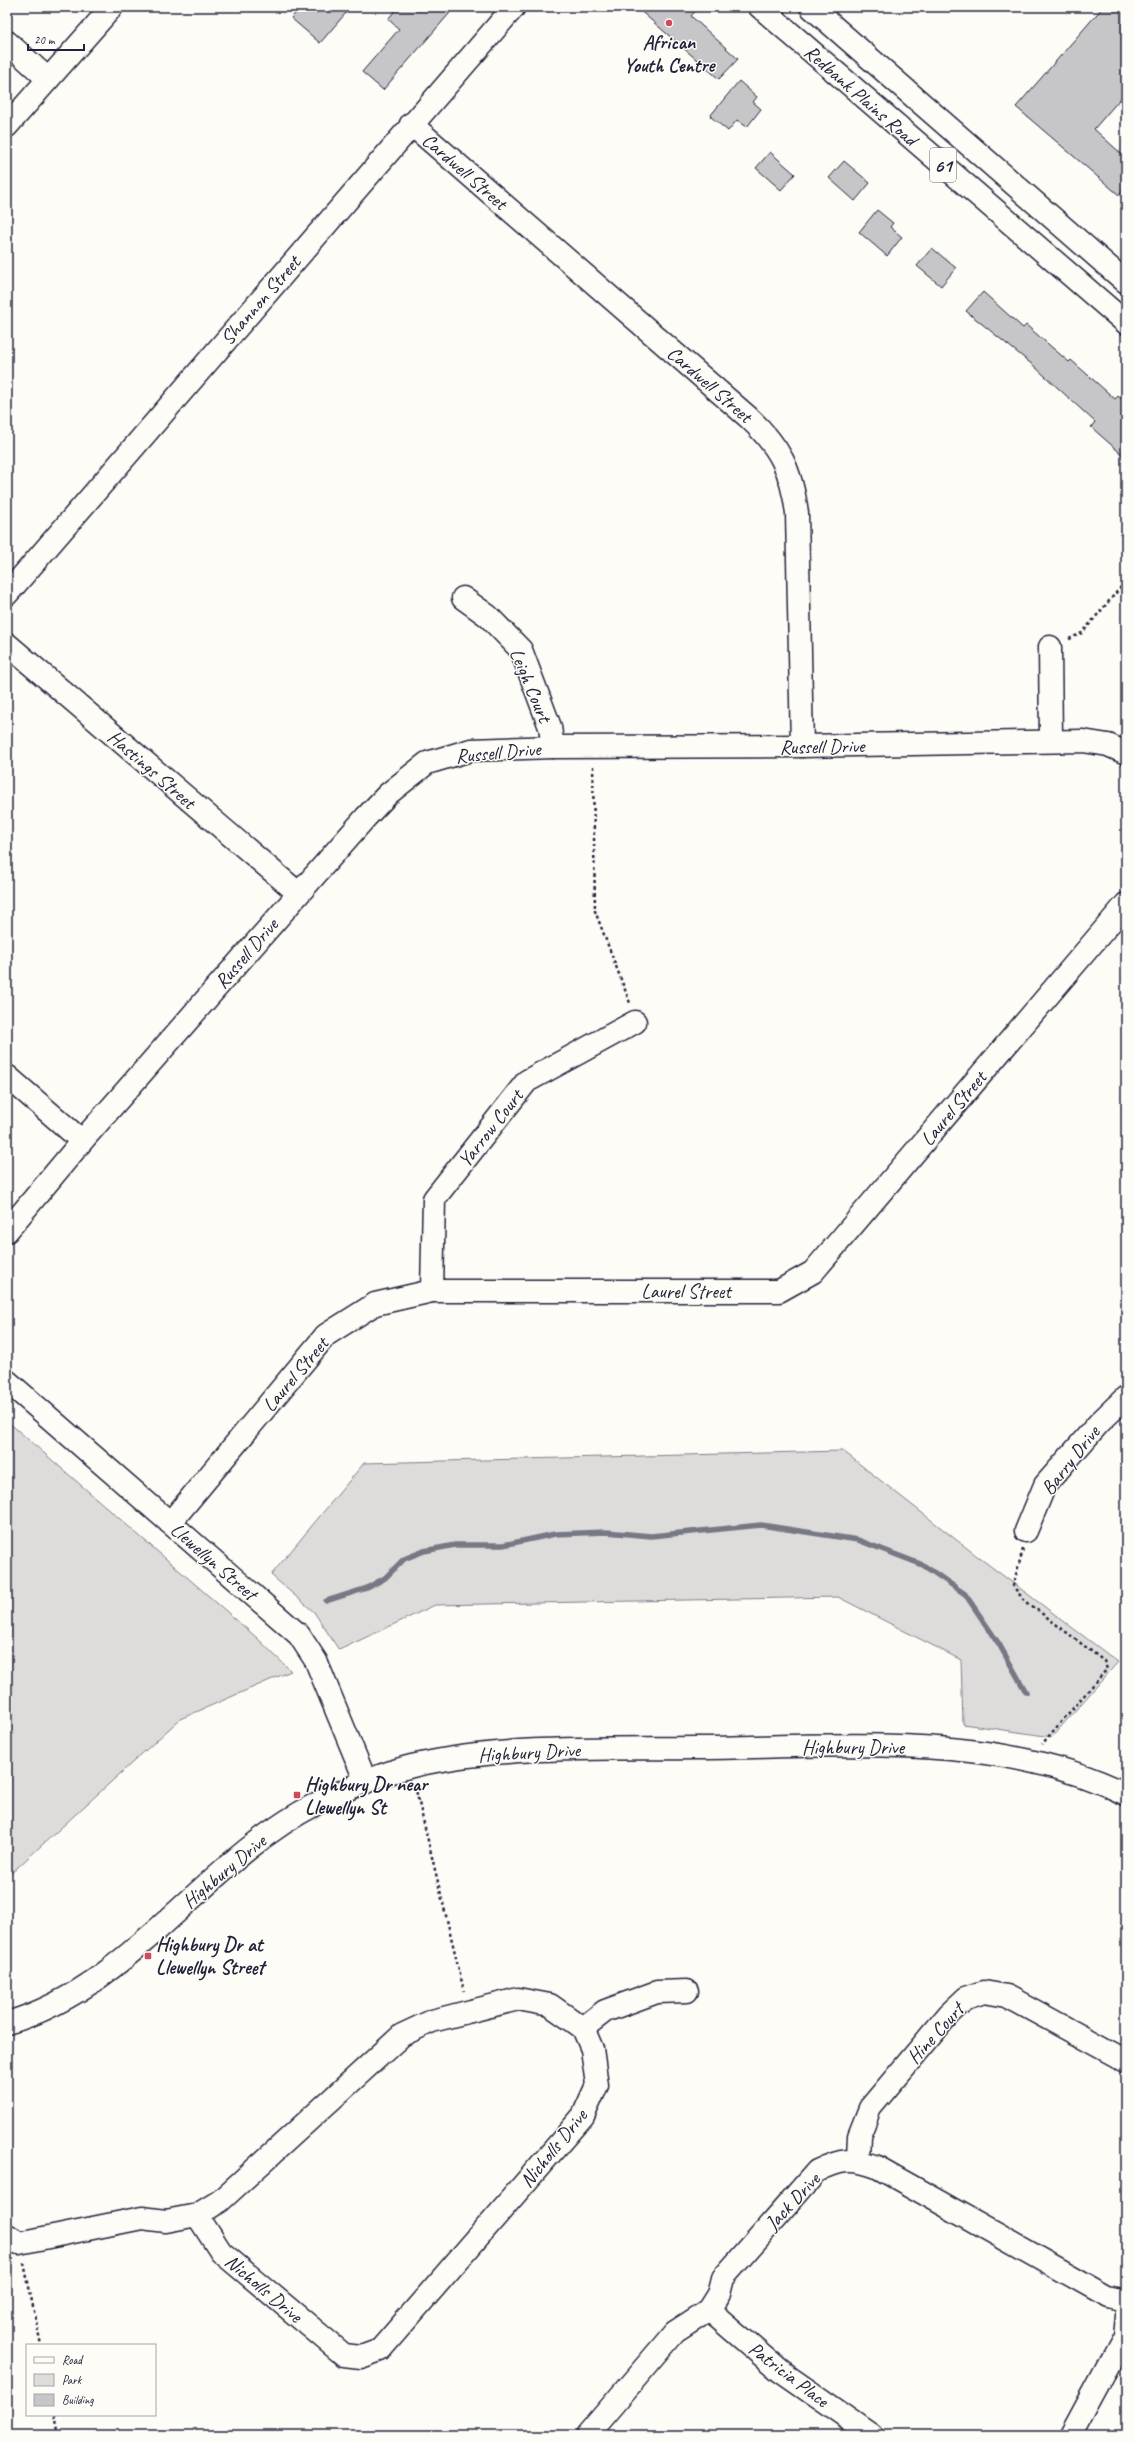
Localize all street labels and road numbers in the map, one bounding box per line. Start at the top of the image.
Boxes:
street label: Redbank Plains Road [799,39,925,153]
street label: Cardwell Street [417,128,514,217]
road number: 61 [930,148,956,182]
street label: Shannon Street [215,249,308,350]
street label: Cardwell Street [662,341,759,430]
street label: Leigh Court [504,645,558,728]
street label: Hastings Street [103,724,202,816]
street label: Russell Drive [779,733,866,760]
street label: Russell Drive [455,736,543,769]
street label: Russell Drive [209,912,285,994]
street label: Laurel Street [915,1064,993,1151]
street label: Yarrow Court [452,1083,530,1172]
street label: Laurel Street [641,1279,733,1304]
street label: Laurel Street [257,1330,335,1417]
street label: Barry Drive [1036,1420,1106,1500]
street label: Llewellyn Street [165,1517,265,1608]
street label: Highbury Drive [802,1735,905,1760]
street label: Highbury Drive [477,1737,582,1768]
street label: Highbury Drive [177,1828,273,1914]
street label: Hine Court [902,1995,971,2069]
street label: Nicholls Drive [514,2103,593,2193]
street label: Jack Drive [759,2166,826,2236]
street label: Nicholls Drive [220,2249,309,2329]
street label: Patricia Place [744,2336,835,2414]

